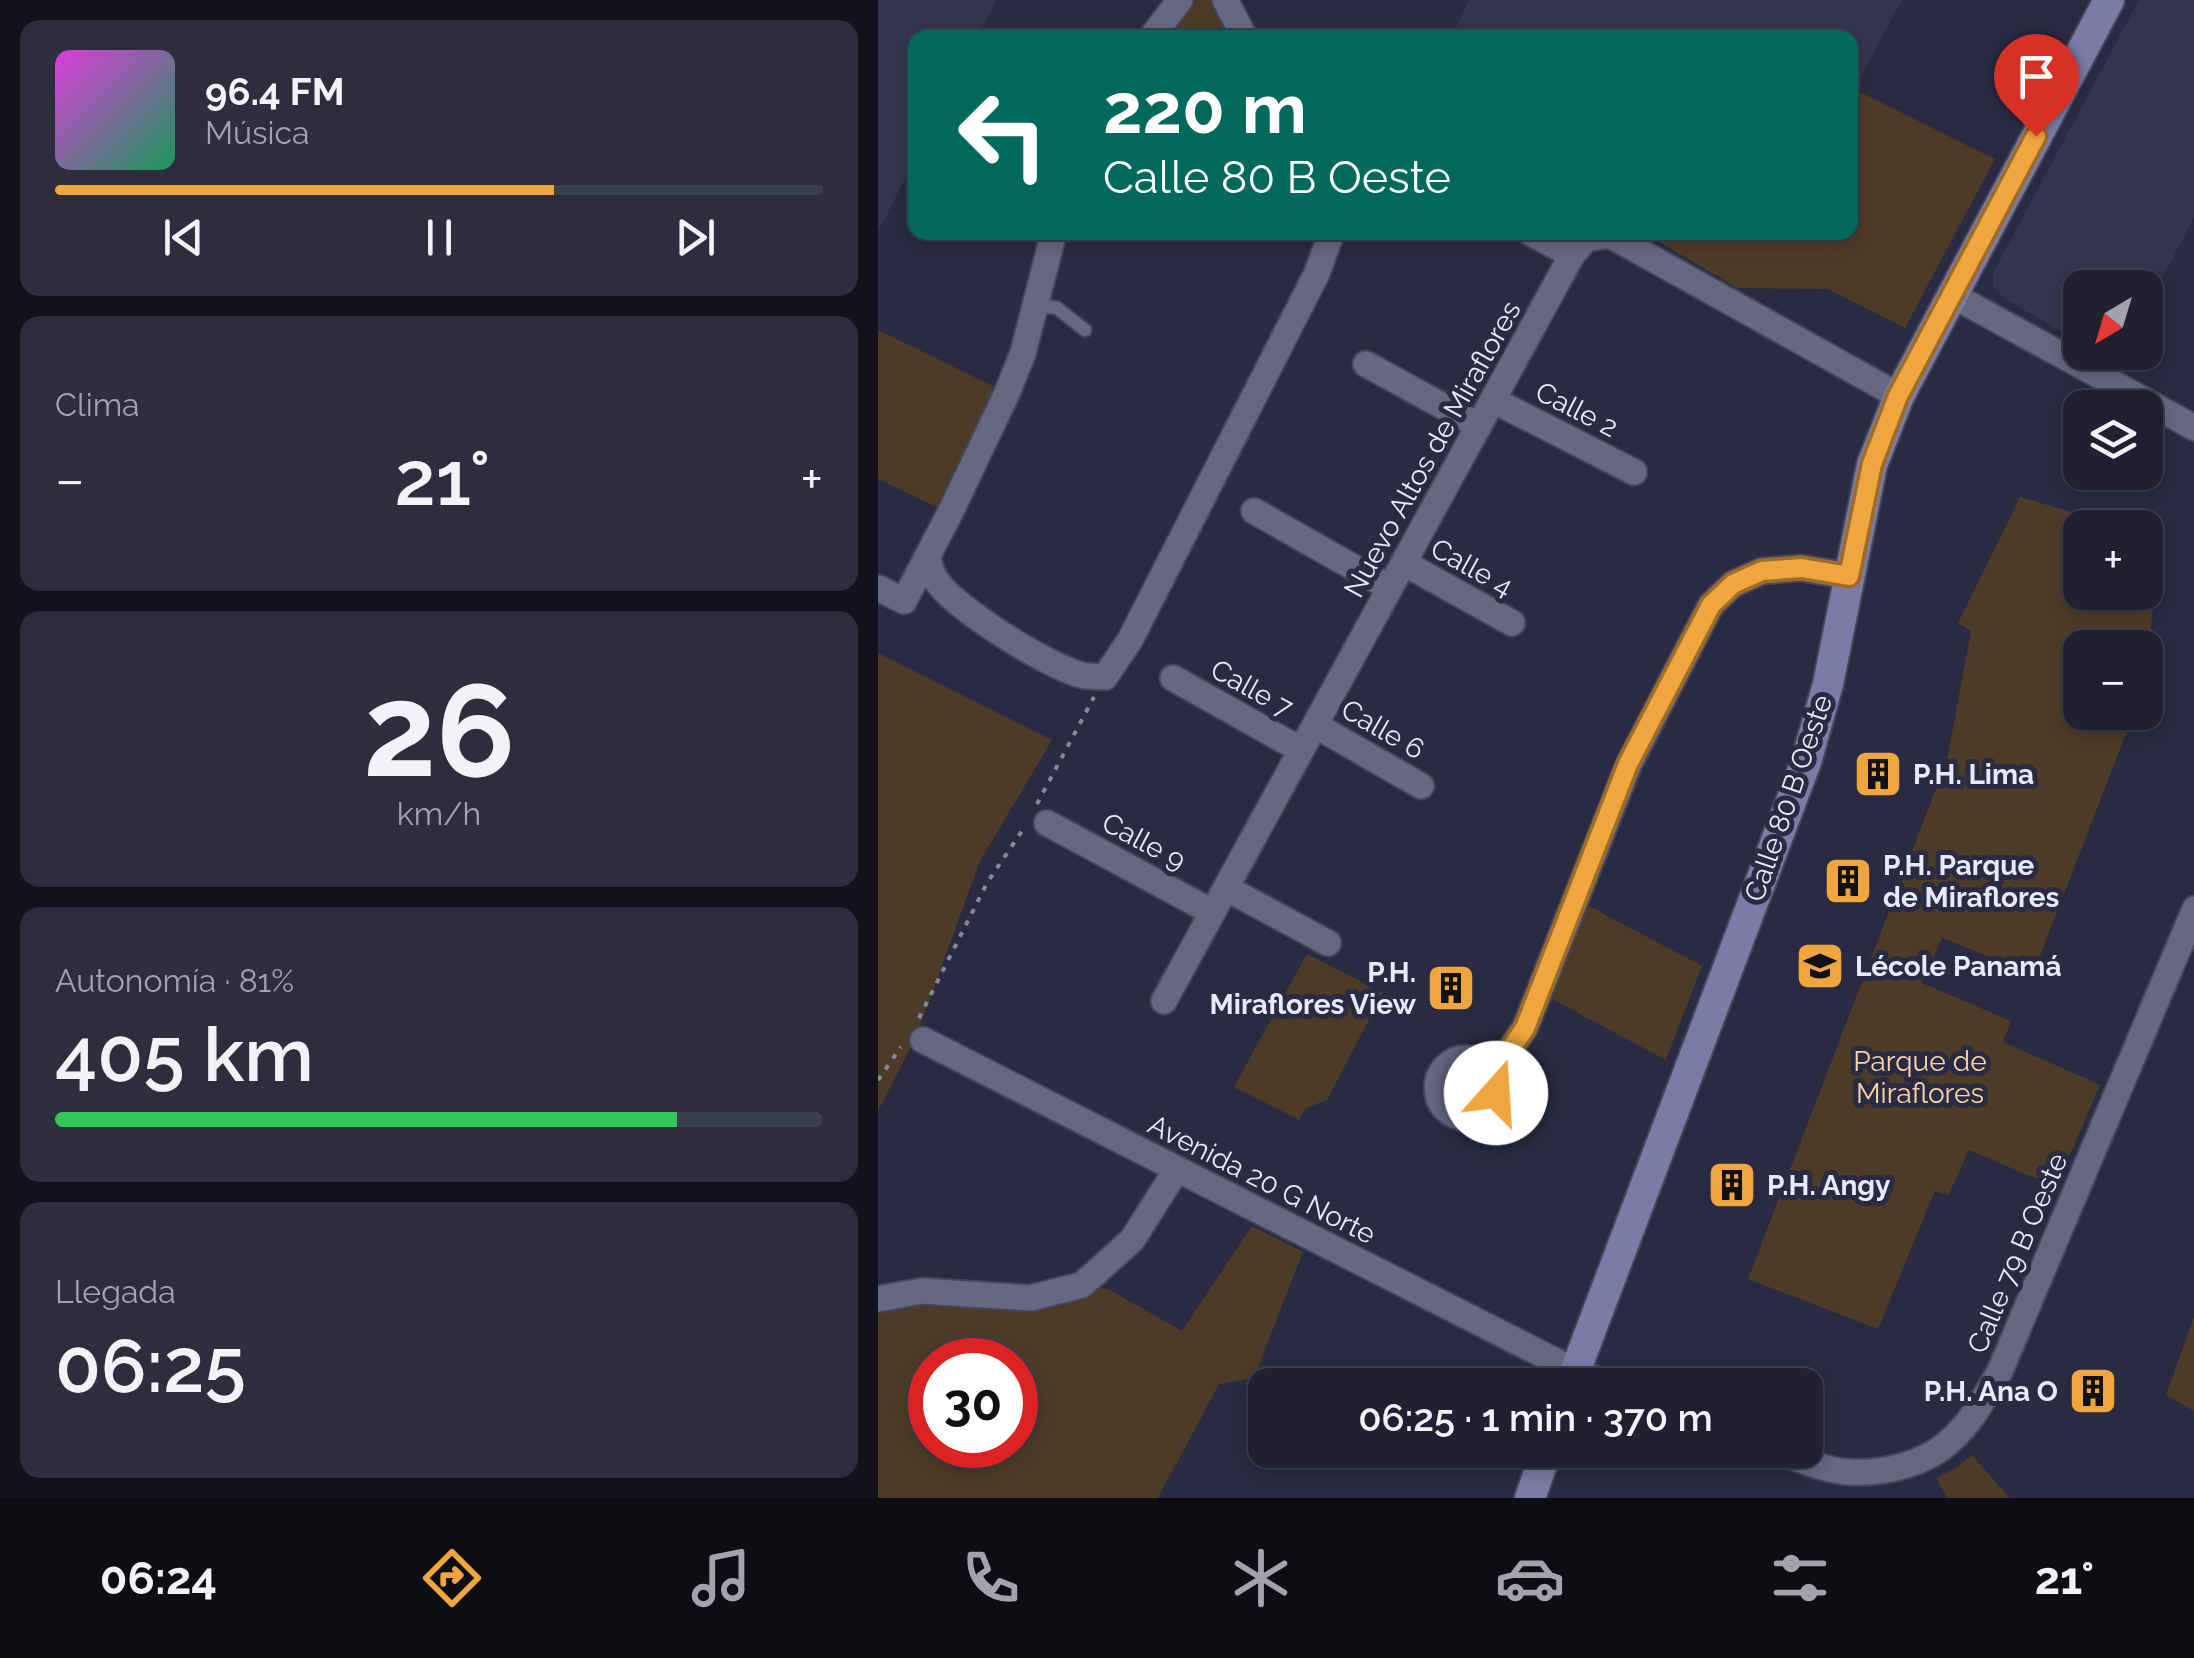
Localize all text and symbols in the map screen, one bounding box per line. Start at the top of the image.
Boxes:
pin [1994,34,2079,137]
icon: arrive [2009,49,2064,104]
text: 220 m [1103,67,1307,149]
text: 96.4 FM [205,69,345,114]
icon: left [938,70,1068,200]
text: Música [205,114,310,151]
text: Calle 80 B Oeste [1103,151,1451,204]
icon: previous [156,210,211,265]
icon: pause [412,210,467,265]
icon: next [668,210,723,265]
north arrow [2063,270,2163,370]
map controls [2063,270,2163,730]
street label: Nuevo Altos de Miraflores [1337,295,1528,603]
street label: Calle 2 [1530,375,1623,444]
text: Clima [55,386,139,423]
button: layers [2063,390,2163,490]
text: 21° [395,434,490,523]
text: − [55,447,85,512]
text: + [800,447,823,512]
button: + [2063,510,2163,610]
street label: Calle 4 [1425,532,1518,603]
button: − [2063,630,2163,730]
street label: Calle 7 [1205,653,1298,724]
text: 26 [363,654,515,806]
street label: Calle 80 B Oeste [1738,690,1839,906]
street label: Calle 6 [1335,693,1430,766]
building icon: P.H. Lima [1852,748,1904,800]
place label: P.H. Lima [1913,758,2034,791]
text: km/h [397,795,481,832]
street label: Calle 9 [1096,806,1191,877]
place label: P.H. Parque de Miraflores [1883,849,2059,914]
building icon: P.H. Parque de Miraflores [1822,855,1874,907]
school or university icon: Lécole Panamá [1794,940,1846,992]
place label: Lécole Panamá [1855,950,2061,983]
place label: P.H. Miraflores View [1210,956,1417,1021]
text: Autonomía · 81% [55,962,294,999]
building icon: P.H. Miraflores View [1425,962,1477,1014]
text: 405 km [55,1010,314,1099]
position arrow [1444,1041,1548,1145]
park label: Parque de Miraflores [1853,1045,1987,1110]
street label: Avenida 20 G Norte [1143,1108,1381,1251]
street label: Calle 79 B Oeste [1960,1148,2074,1358]
building icon: P.H. Angy [1706,1159,1758,1211]
place label: P.H. Angy [1767,1169,1891,1202]
text: Llegada [55,1273,176,1310]
text: 06:25 [55,1321,246,1410]
speed limit sign: 30 [908,1338,1038,1468]
building icon: P.H. Ana O [2067,1365,2119,1417]
place label: P.H. Ana O [1924,1375,2058,1408]
text: 06:25 · 1 min · 370 m [1358,1395,1713,1440]
icon: directions [417,1543,487,1613]
icon: music [686,1543,756,1613]
icon: phone [956,1543,1026,1613]
icon: climate [1226,1543,1296,1613]
icon: car [1495,1543,1565,1613]
icon: filters [1765,1543,1835,1613]
text: 06:24 [100,1552,217,1605]
text: 21° [2035,1552,2094,1605]

